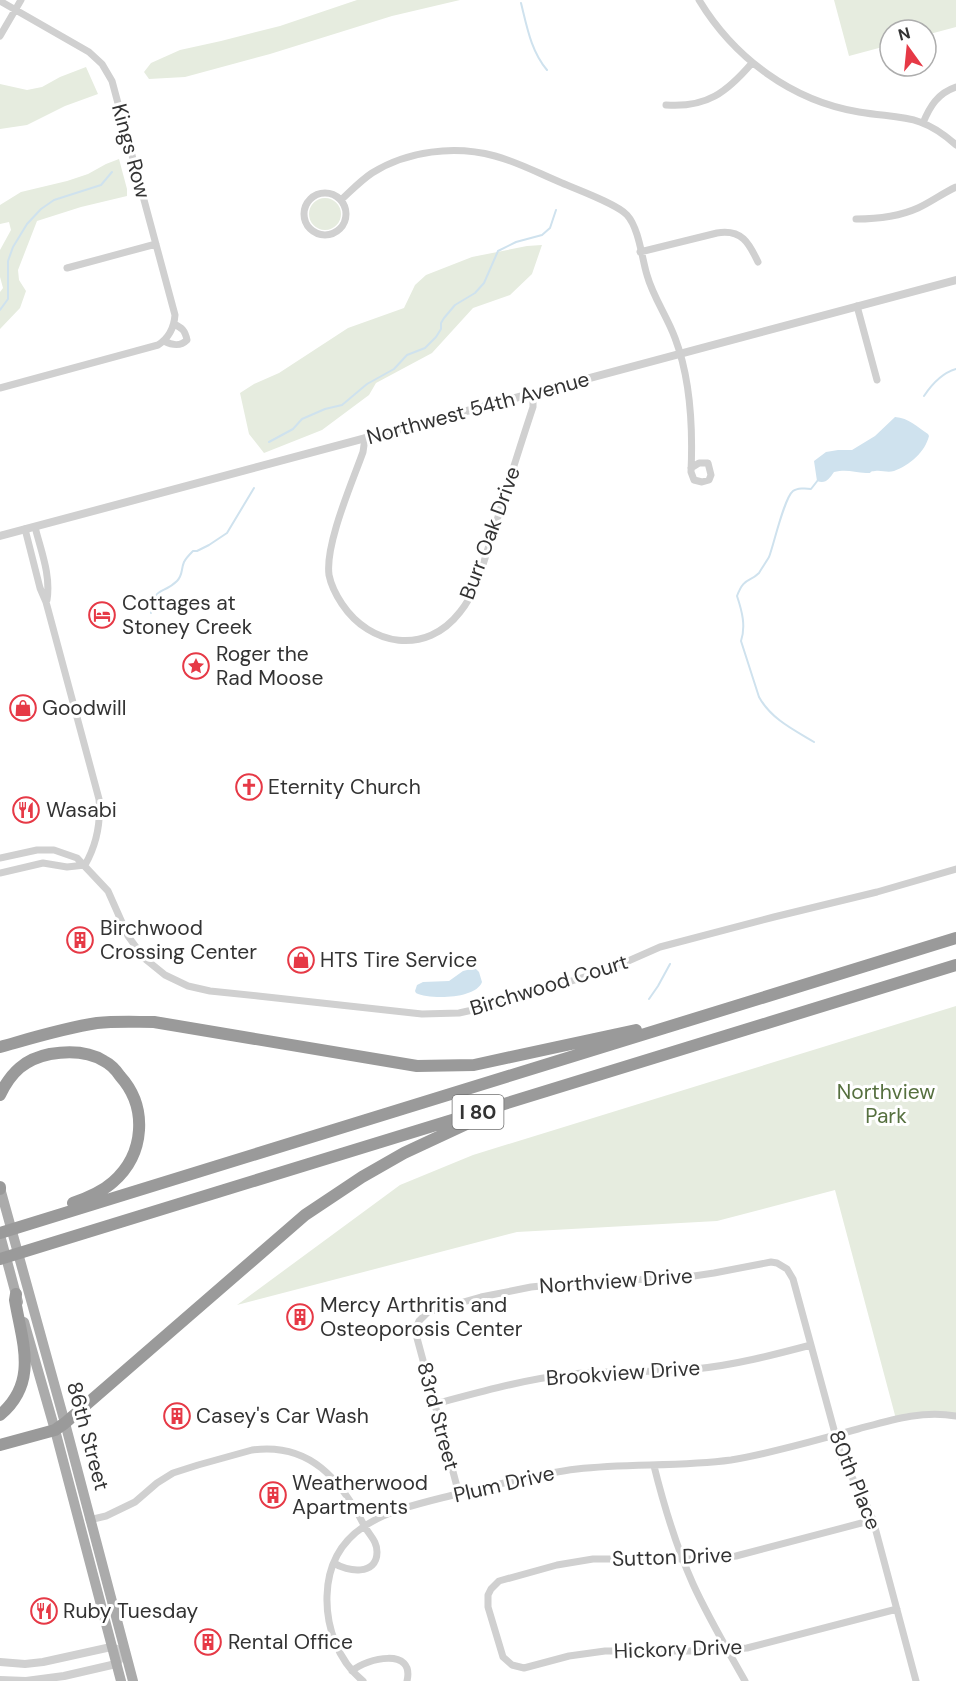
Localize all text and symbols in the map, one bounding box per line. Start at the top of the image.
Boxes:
north arrow [878,18,938,78]
text: N [896,22,913,46]
street label: Kings Row [105,100,157,202]
street label: Northwest 54th Avenue [364,365,592,451]
street label: Burr Oak Drive [453,463,527,603]
place label: Cottages at Stoney Creek [122,589,253,641]
hotel icon: Cottages at Stoney Creek [87,600,117,630]
place label: Roger the Rad Moose [216,640,323,692]
place icon: Roger the Rad Moose [181,651,211,681]
shop icon: Goodwill [8,693,38,723]
place label: Goodwill [42,694,126,722]
church icon: Eternity Church [234,772,264,802]
place label: Eternity Church [268,773,421,801]
restaurant icon: Wasabi [11,795,41,825]
place label: Wasabi [46,796,117,824]
place label: Birchwood Crossing Center [100,914,257,966]
building icon: Birchwood Crossing Center [65,925,95,955]
shop icon: HTS Tire Service [286,945,316,975]
place label: HTS Tire Service [320,946,477,974]
street label: Birchwood Court [466,948,632,1022]
park label: Northview Park [837,1078,935,1130]
road number: I 80 [452,1095,504,1129]
street label: Northview Drive [538,1262,694,1300]
place label: Mercy Arthritis and Osteoporosis Center [320,1291,523,1343]
building icon: Mercy Arthritis and Osteoporosis Center [285,1302,315,1332]
street label: Brookview Drive [545,1354,701,1392]
street label: 83rd Street [410,1359,466,1473]
street label: 86th Street [60,1379,116,1493]
building icon: Casey's Car Wash [162,1401,192,1431]
place label: Casey's Car Wash [196,1402,369,1430]
street label: 80th Place [822,1426,888,1534]
street label: Plum Drive [451,1459,557,1509]
place label: Weatherwood Apartments [292,1469,428,1521]
building icon: Weatherwood Apartments [258,1480,288,1510]
street label: Sutton Drive [611,1541,733,1573]
restaurant icon: Ruby Tuesday [29,1596,59,1626]
place label: Ruby Tuesday [63,1597,199,1625]
building icon: Rental Office [193,1627,223,1657]
place label: Rental Office [228,1628,353,1656]
street label: Hickory Drive [613,1633,743,1665]

